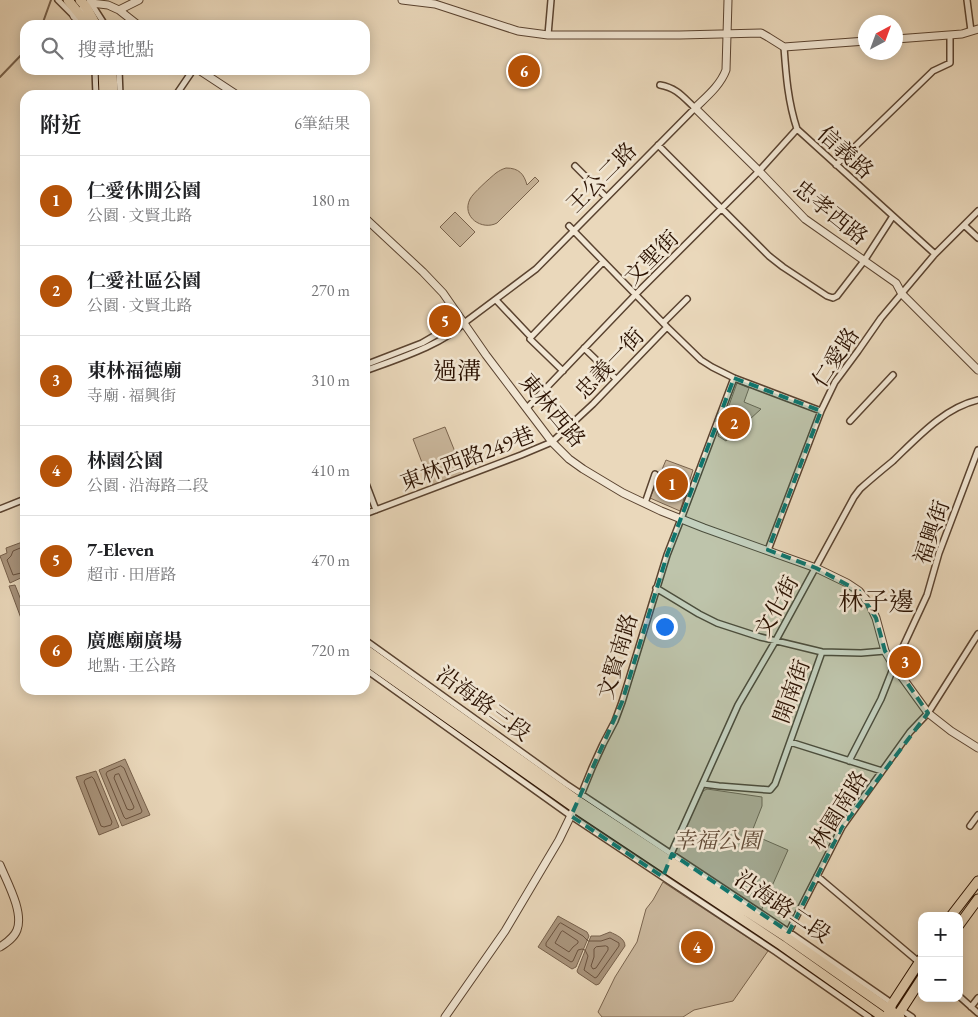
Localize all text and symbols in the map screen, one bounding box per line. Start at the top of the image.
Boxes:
north arrow [858,15,903,60]
search box [20,20,370,75]
icon: search [38,34,66,62]
text: 搜尋地點 [78,37,154,62]
pin: 6 [508,52,540,90]
text: 附近 [40,111,82,138]
text: 6筆結果 [294,113,350,134]
street label: 信義路 [811,120,880,185]
street label: 王公二路 [560,136,643,219]
street label: 忠孝西路 [787,173,874,251]
text: 仁愛休閒公園 [87,178,201,203]
text: 1 [52,190,60,211]
text: 180 m [311,190,350,211]
text: 公園 · 文賢北路 [87,205,193,226]
street label: 文聖街 [618,224,685,291]
text: 仁愛社區公園 [87,268,201,293]
text: 2 [52,280,60,301]
text: 270 m [311,280,350,301]
text: 公園 · 文賢北路 [87,295,193,316]
pin: 5 [429,302,461,340]
street label: 忠義一街 [568,322,650,405]
street label: 仁愛路 [805,322,866,393]
district label: 過溝 [433,355,481,386]
text: 東林福德廟 [87,358,182,383]
street label: 東林西路 [513,367,592,453]
text: 3 [52,370,60,391]
text: 310 m [311,370,350,391]
text: 寺廟 · 福興街 [87,385,177,406]
pin: 2 [718,404,750,442]
street label: 東林西路249巷 [396,420,539,497]
text: 林園公園 [87,448,163,473]
text: 4 [52,460,60,481]
text: 410 m [311,460,350,481]
pin: 1 [656,465,688,503]
text: 公園 · 沿海路二段 [87,475,209,496]
street label: 福興街 [907,496,956,568]
text: 7-Eleven [87,537,154,562]
text: 5 [52,550,60,571]
text: 470 m [311,550,350,571]
text: 超市 · 田厝路 [87,564,177,585]
street label: 文化街 [748,570,805,642]
district label: 林子邊 [838,585,914,617]
street label: 文賢南路 [591,610,644,702]
your location [652,614,678,640]
text: 廣應廟廣場 [87,628,182,653]
text: 6 [52,640,60,661]
text: 720 m [311,640,350,661]
pin: 3 [889,643,921,681]
text: 地點 · 王公路 [87,655,177,676]
street label: 開南街 [767,655,816,727]
street label: 沿海路三段 [431,659,537,747]
street label: 林園南路 [803,765,874,855]
park label: 幸福公園 [673,826,764,855]
street label: 沿海路二段 [729,864,836,949]
map controls [918,912,963,1002]
button: + [918,912,963,957]
pin: 4 [681,928,713,966]
button: − [918,957,963,1002]

